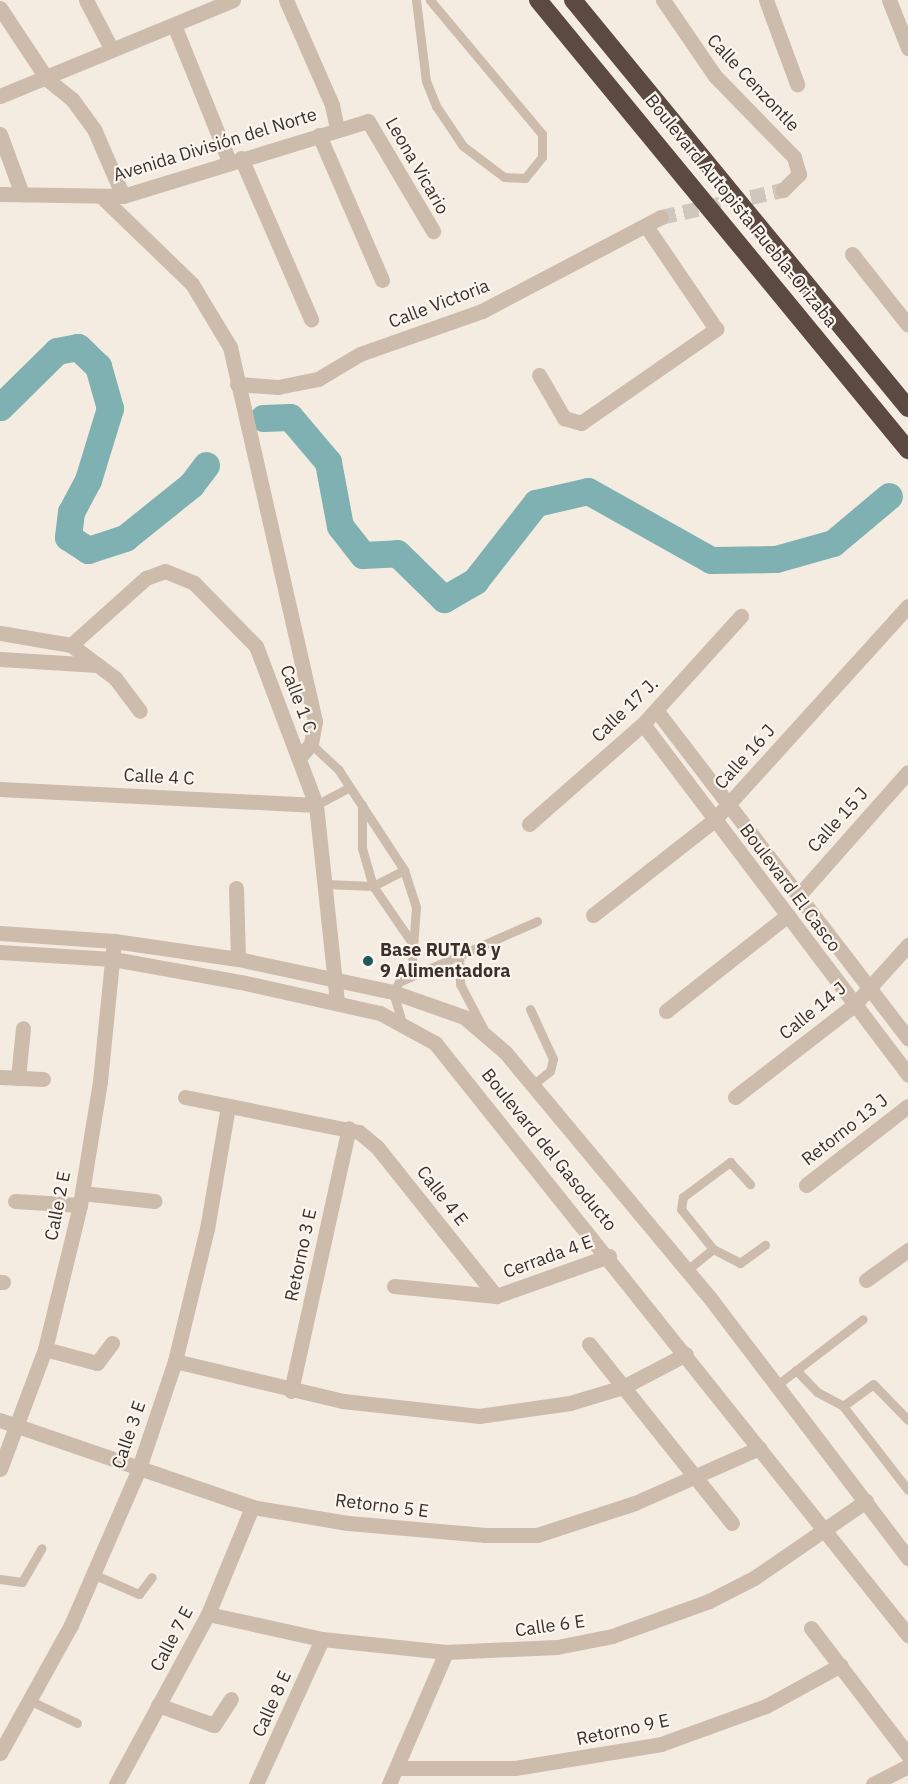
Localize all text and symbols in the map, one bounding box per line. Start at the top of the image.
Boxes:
street label: Calle Cenzontle [702,30,804,136]
street label: Boulevard Autopista Puebla-Orizaba [640,90,842,332]
street label: Avenida División del Norte [111,104,319,186]
street label: Leona Vicario [381,114,453,218]
street label: Calle Victoria [386,275,492,333]
street label: Calle 1 C [275,662,321,736]
street label: Calle 17 J. [587,673,663,747]
street label: Calle 16 J [710,720,780,794]
street label: Calle 4 C [123,764,195,790]
street label: Calle 15 J [803,783,873,857]
street label: Boulevard El Casco [735,820,845,956]
place label: Base RUTA 8 y 9 Alimentadora [380,940,510,982]
marker: Base RUTA 8 y 9 Alimentadora [361,954,375,968]
street label: Calle 14 J [775,978,851,1044]
street label: Boulevard del Gasoducto [477,1064,621,1236]
street label: Retorno 13 J [798,1090,892,1170]
street label: Calle 4 E [412,1162,472,1230]
street label: Calle 2 E [41,1170,75,1242]
street label: Retorno 3 E [281,1207,321,1303]
street label: Cerrada 4 E [500,1231,596,1283]
street label: Calle 3 E [107,1398,151,1472]
street label: Retorno 5 E [334,1490,430,1522]
street label: Calle 7 E [146,1603,198,1675]
street label: Calle 6 E [514,1610,586,1642]
street label: Calle 8 E [248,1668,296,1740]
street label: Retorno 9 E [575,1710,671,1750]

